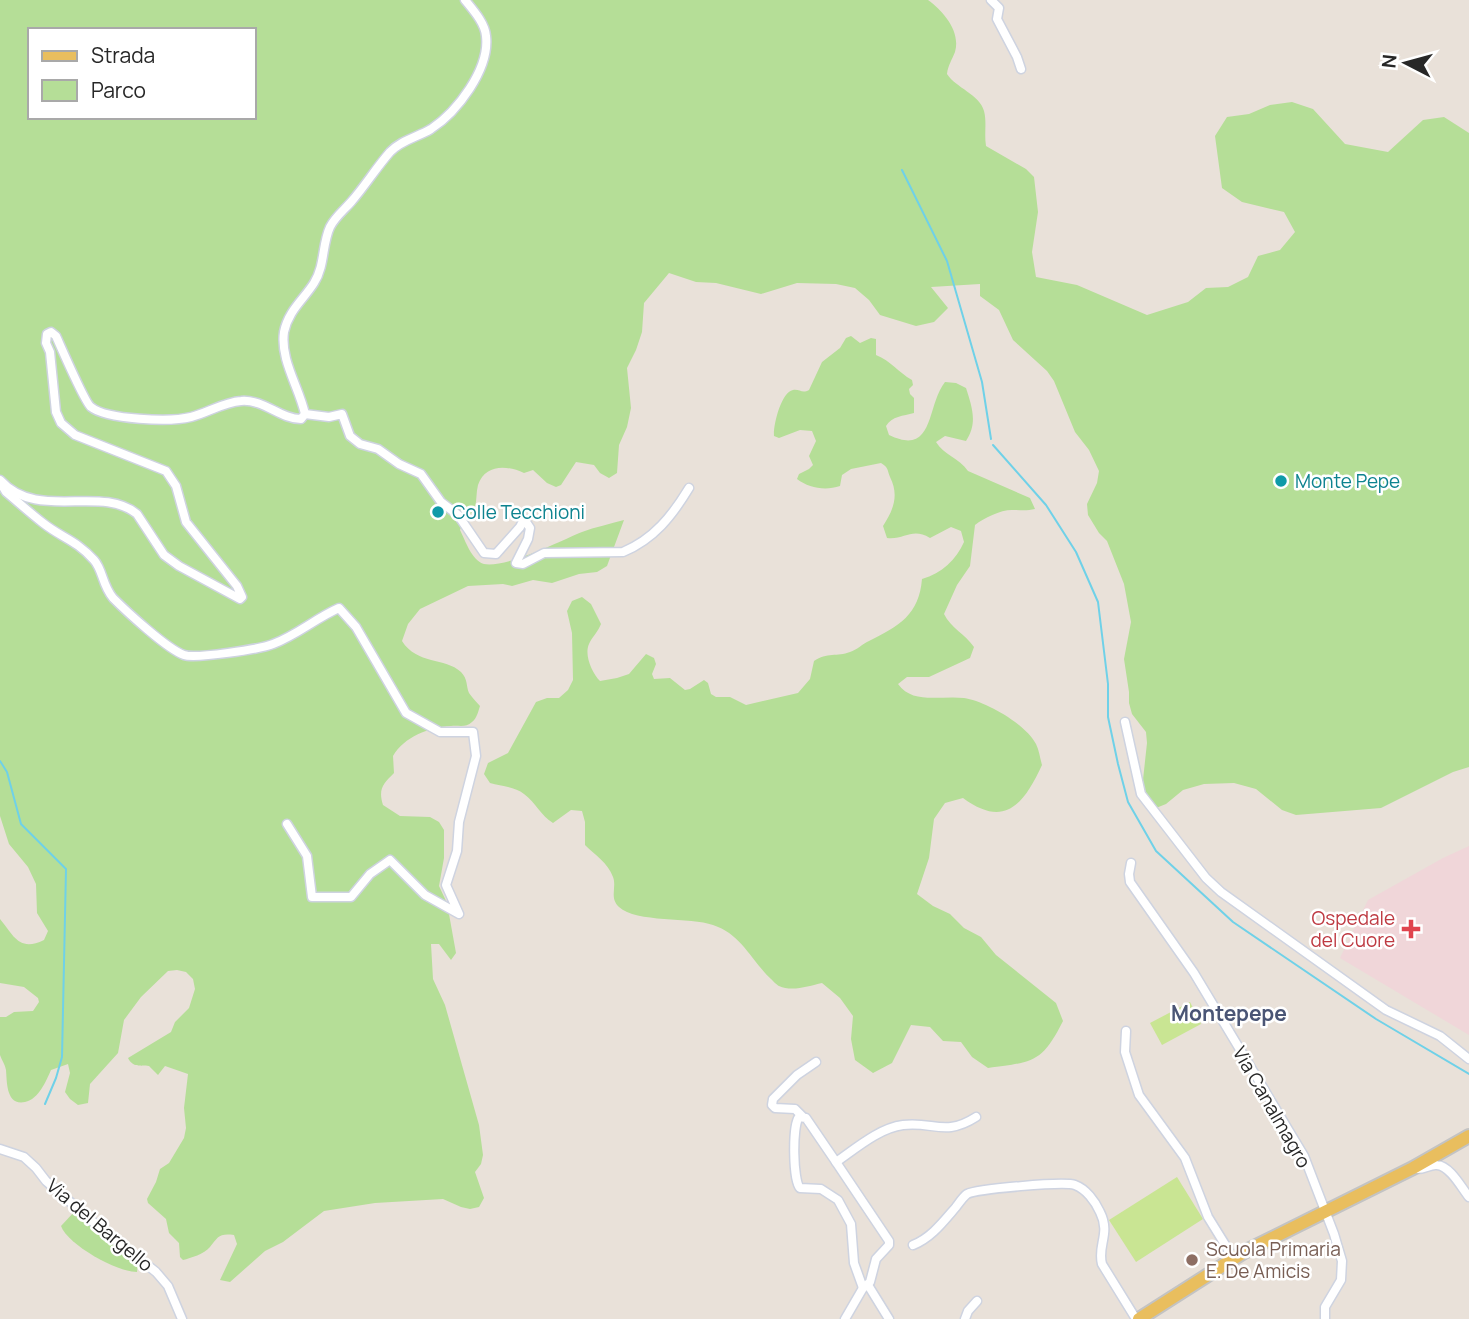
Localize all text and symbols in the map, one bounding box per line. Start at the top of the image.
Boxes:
legend [28,28,256,119]
north arrow [1371,28,1441,98]
text: Strada [91,41,155,69]
text: N [1375,53,1403,69]
text: Parco [91,76,146,104]
place label: Monte Pepe [1295,468,1400,494]
marker: Monte Pepe [1273,473,1289,489]
place label: Colle Tecchioni [452,499,585,525]
marker: Colle Tecchioni [430,504,446,520]
place label: Ospedale del Cuore [1311,905,1395,953]
marker: Ospedale del Cuore [1401,919,1421,939]
district label: Montepepe [1171,999,1287,1027]
street label: Via Canalmagro [1227,1042,1317,1172]
street label: Via del Bargello [41,1173,159,1277]
place label: Scuola Primaria E. De Amicis [1206,1236,1341,1284]
marker: Scuola Primaria E. De Amicis [1184,1252,1200,1268]

